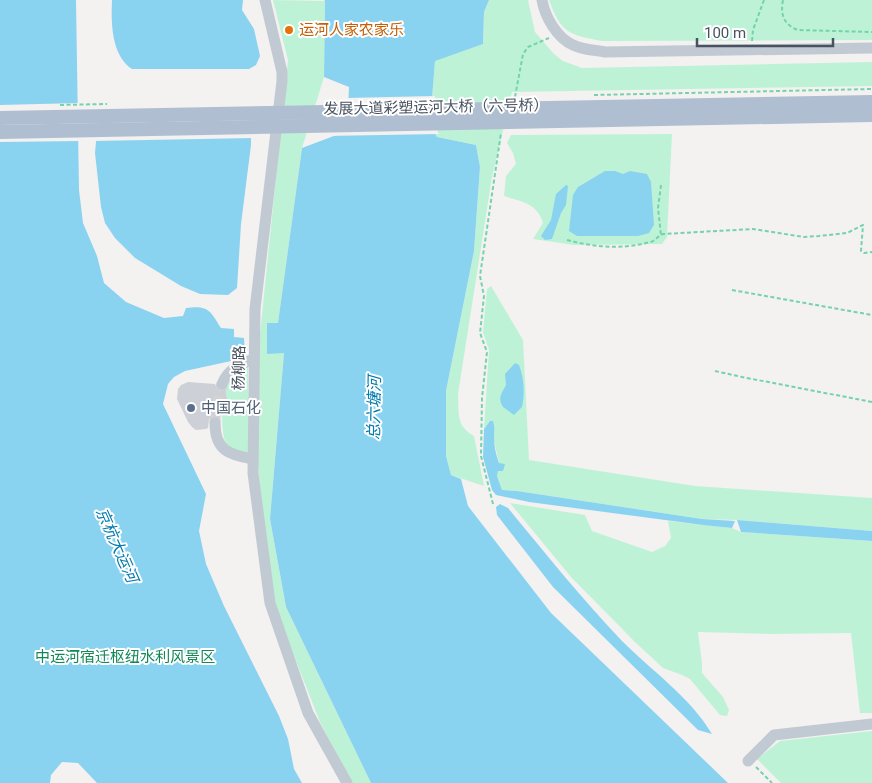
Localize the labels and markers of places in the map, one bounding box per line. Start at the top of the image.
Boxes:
place label: 运河人家农家乐 [299,21,404,39]
marker: 运河人家农家乐 [283,24,295,36]
place label: 中国石化 [201,399,261,417]
marker: 中国石化 [185,402,197,414]

